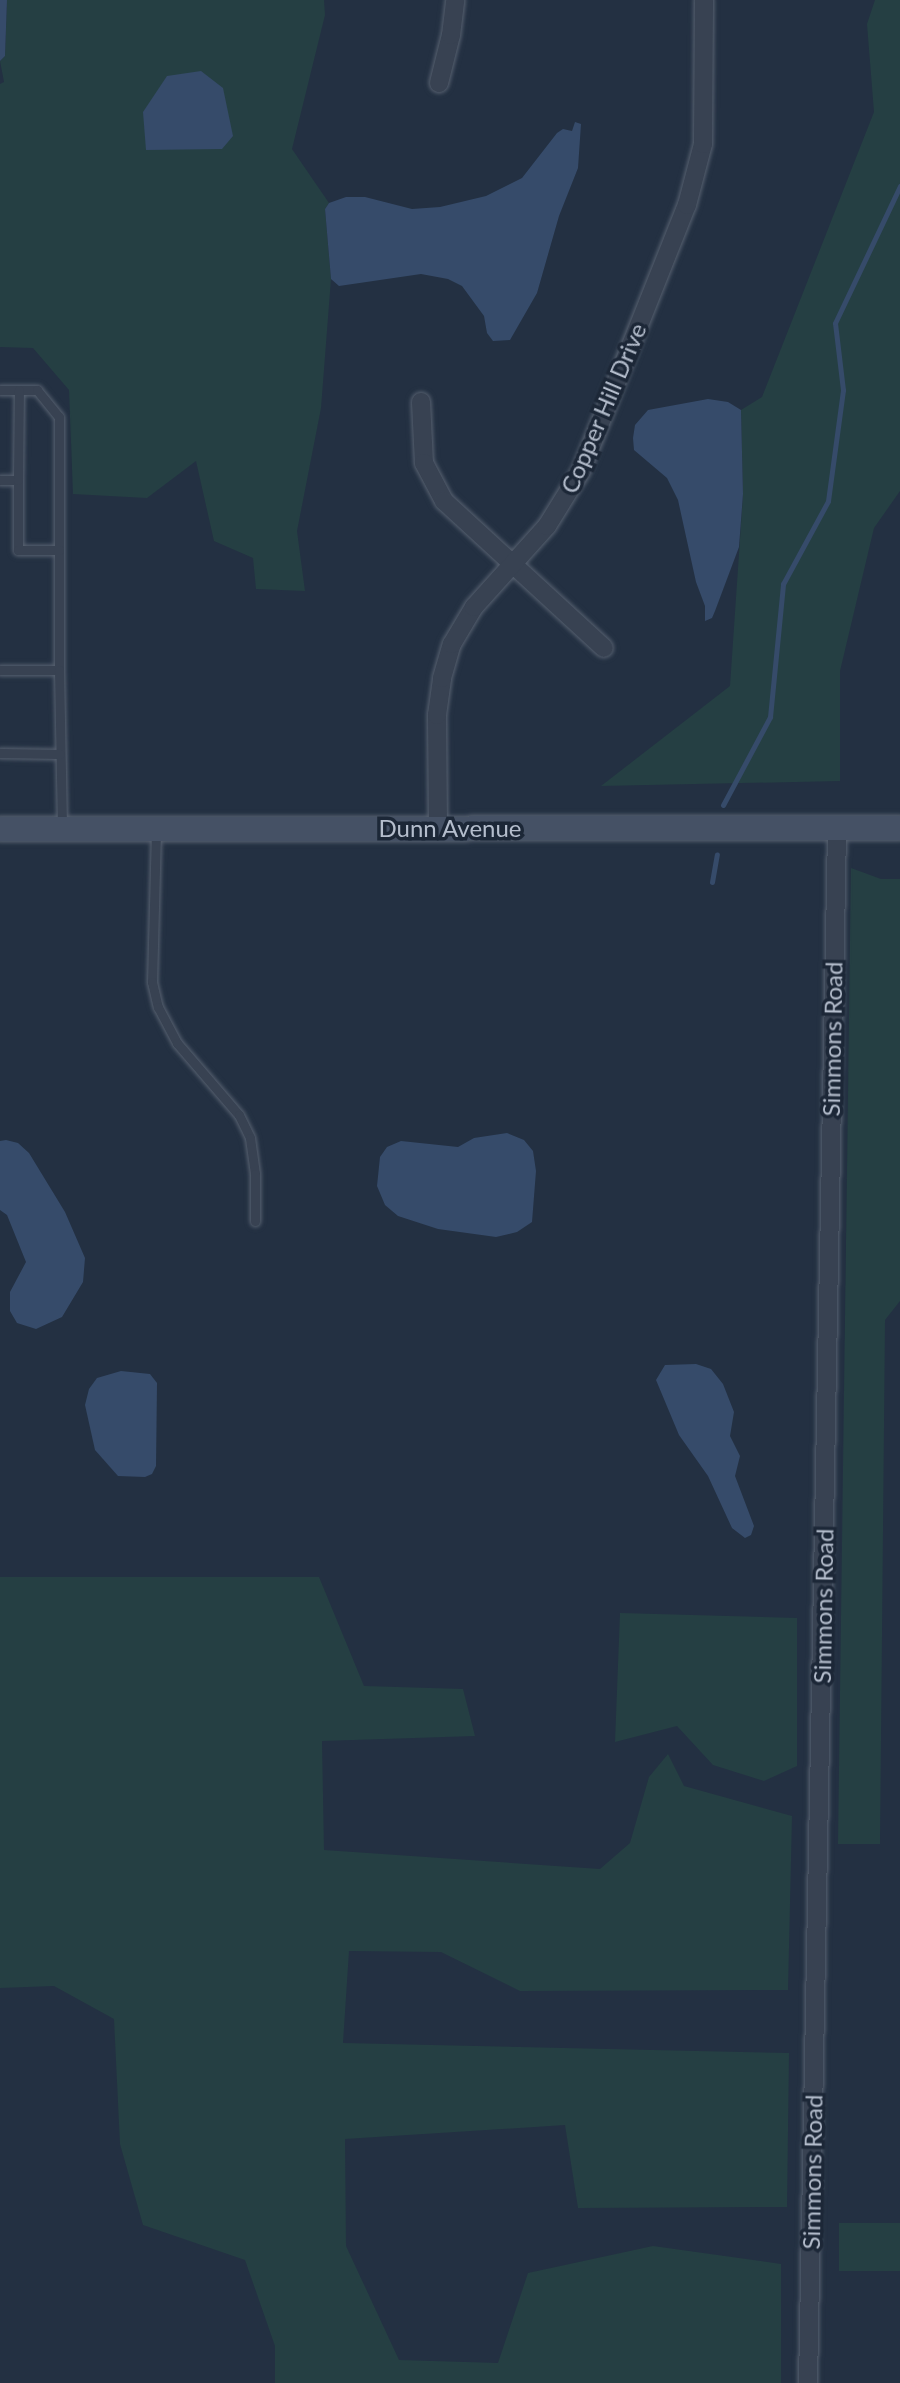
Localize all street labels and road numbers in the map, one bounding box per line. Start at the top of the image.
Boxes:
street label: Copper Hill Drive [554,318,652,498]
street label: Dunn Avenue [378,814,522,842]
street label: Simmons Road [816,961,848,1117]
street label: Simmons Road [807,1528,839,1684]
street label: Simmons Road [796,2094,828,2250]

